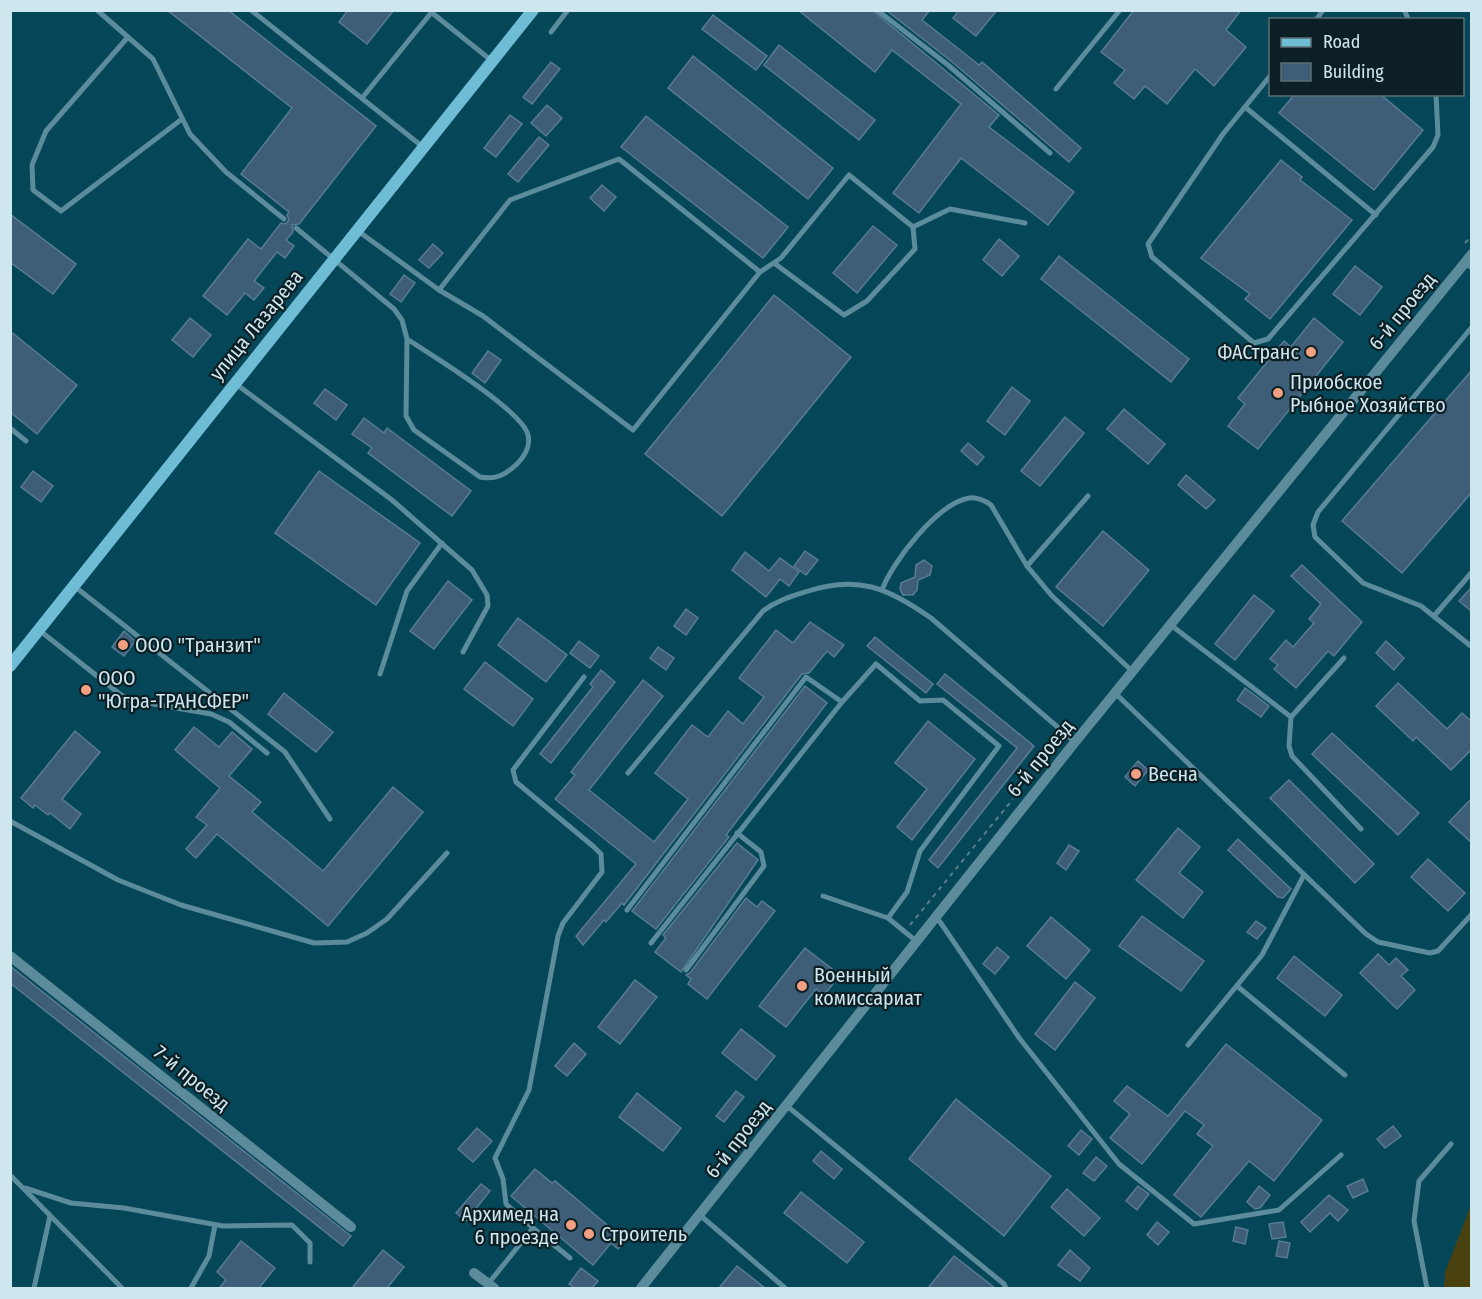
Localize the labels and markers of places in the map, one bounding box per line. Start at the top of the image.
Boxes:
place label: ФАСтранс [1217,340,1299,364]
marker: ФАСтранс [1304,345,1318,359]
place label: Приобское Рыбное Хозяйство [1290,370,1446,417]
marker: Приобское Рыбное Хозяйство [1271,386,1285,400]
place label: ООО "Транзит" [135,633,261,657]
marker: ООО "Транзит" [116,638,130,652]
place label: ООО "Югра-ТРАНСФЕР" [98,666,249,713]
marker: ООО "Югра-ТРАНСФЕР" [79,683,93,697]
place label: Весна [1148,762,1198,786]
marker: Весна [1129,767,1143,781]
place label: Военный комиссариат [814,963,923,1010]
marker: Военный комиссариат [795,979,809,993]
place label: Архимед на 6 проезде [461,1202,559,1249]
marker: Архимед на 6 проезде [564,1218,578,1232]
place label: Строитель [601,1222,687,1246]
marker: Строитель [582,1227,596,1241]

